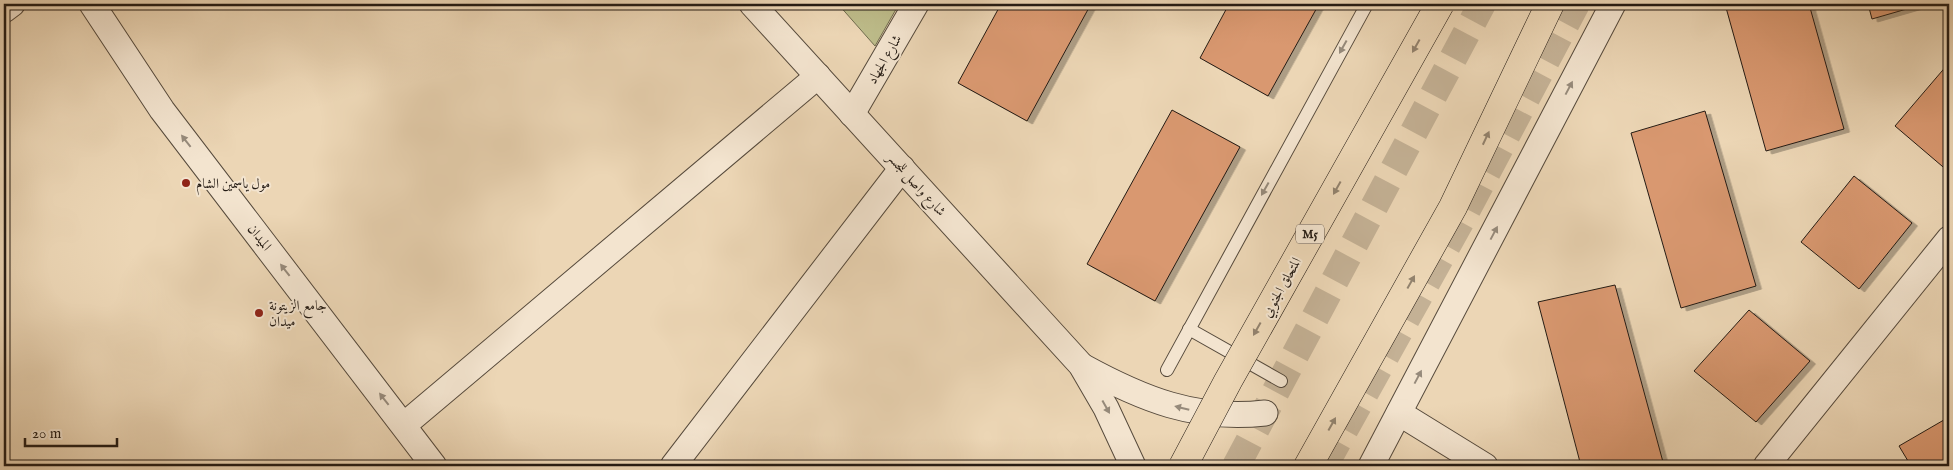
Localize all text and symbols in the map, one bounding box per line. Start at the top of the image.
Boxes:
street label: شارع الجهاد [864,31,908,88]
one-way arrow [1339,39,1347,54]
one-way arrow [1412,40,1421,53]
one-way arrow [1565,81,1573,96]
one-way arrow [1482,131,1490,145]
one-way arrow [181,135,192,148]
street label: شارع واصل للجسر [880,148,950,222]
place label: مول ياسمين الشام [196,175,270,196]
marker: مول ياسمين الشام [180,177,192,189]
one-way arrow [1332,181,1341,194]
one-way arrow [1261,182,1270,196]
street label: الميدان [243,221,275,255]
road number: M5 [1296,224,1324,243]
one-way arrow [1490,225,1498,240]
street label: المتحلق الجنوبي [1258,254,1307,322]
one-way arrow [280,264,291,277]
one-way arrow [1407,275,1415,289]
place label: جامع الزيتونة ميدان [269,297,327,331]
marker: جامع الزيتونة ميدان [253,307,265,319]
one-way arrow [1253,322,1261,337]
one-way arrow [1414,369,1422,384]
one-way arrow [379,393,390,406]
one-way arrow [1102,400,1110,415]
one-way arrow [1175,404,1190,412]
scale bar [25,415,118,447]
one-way arrow [1327,417,1336,430]
text: 20 m [32,424,62,443]

